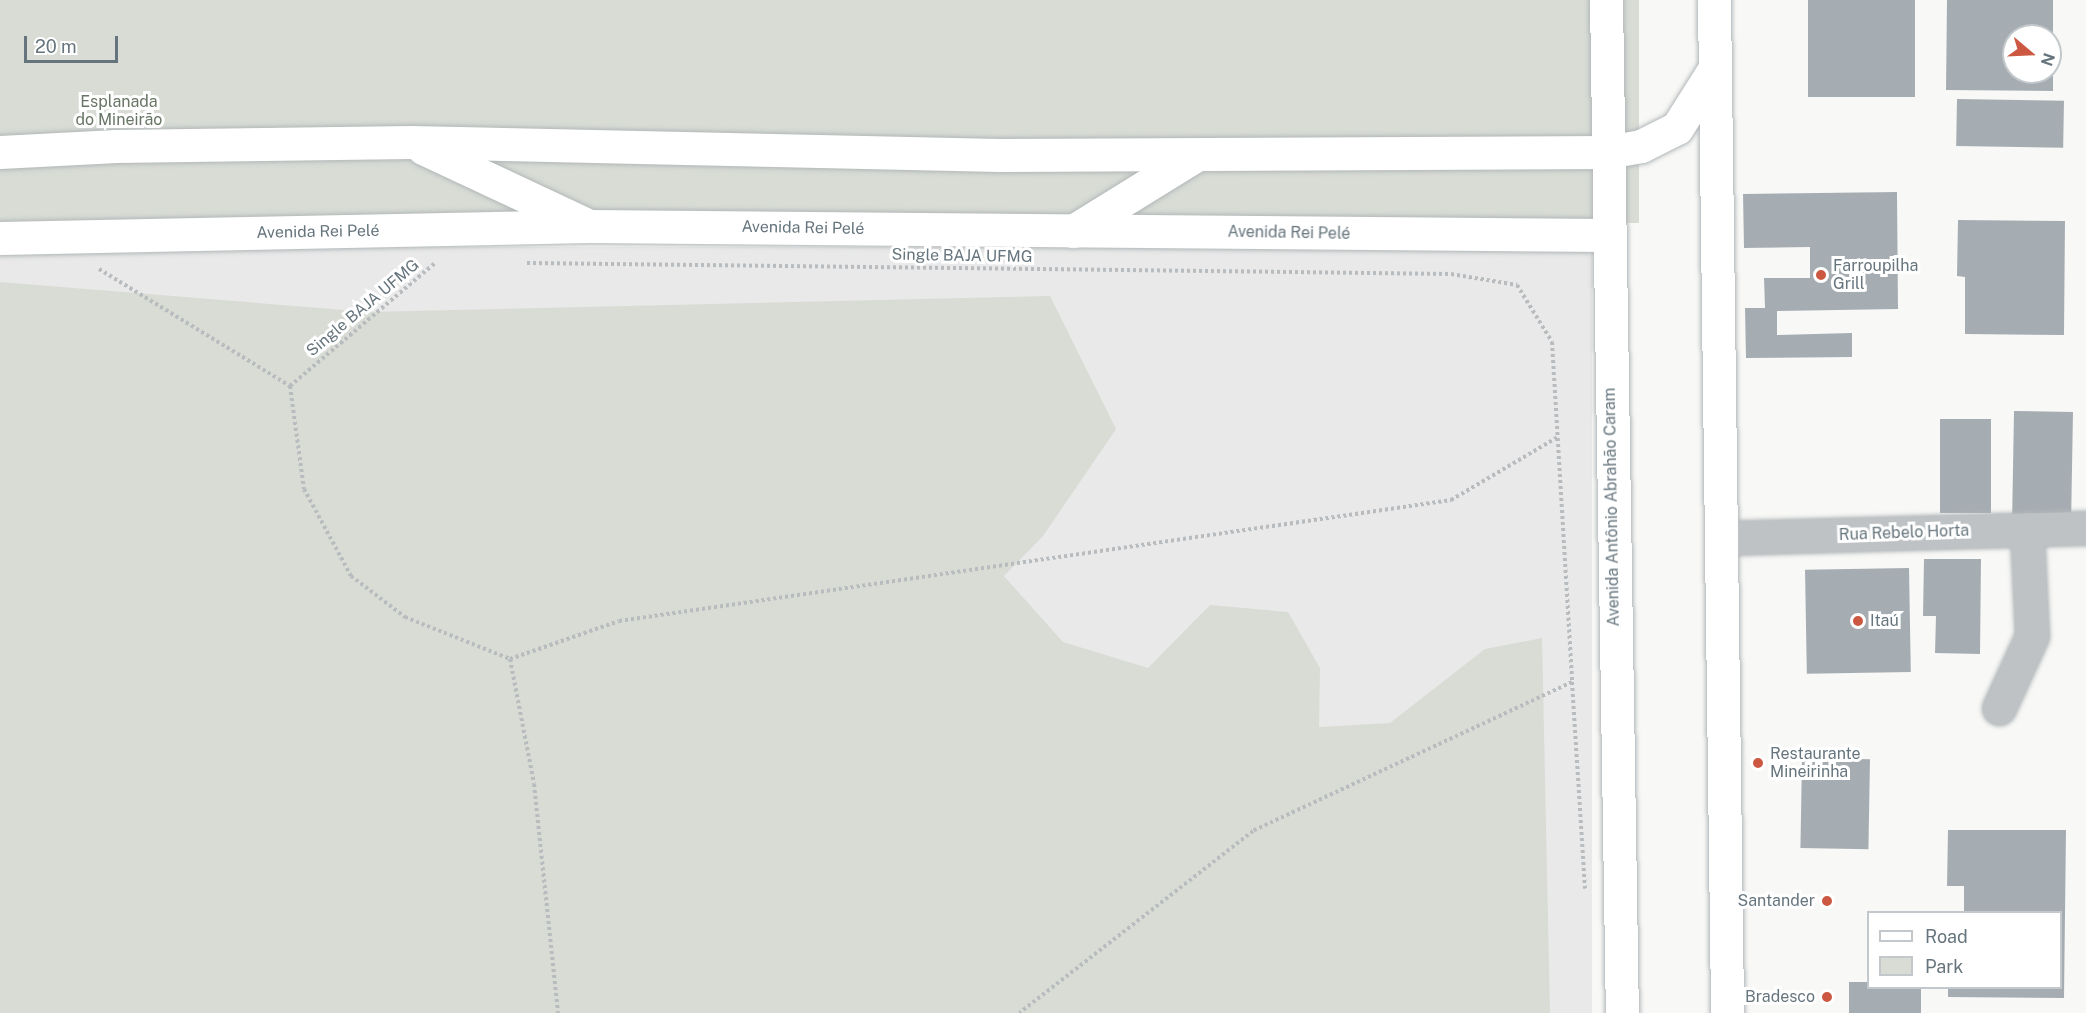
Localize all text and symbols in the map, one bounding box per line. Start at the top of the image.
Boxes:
scale bar [27,24,122,62]
north arrow [2002,24,2062,84]
text: 20 m [35,36,77,57]
text: N [2037,50,2059,68]
park label: Esplanada do Mineirão [76,92,162,130]
street label: Avenida Rei Pelé [741,217,865,239]
street label: Avenida Rei Pelé [256,221,380,243]
street label: Avenida Rei Pelé [1227,222,1351,244]
street label: Single BAJA UFMG [891,245,1033,267]
street label: Single BAJA UFMG [303,255,423,361]
place label: Farroupilha Grill [1833,256,1918,294]
marker: Farroupilha Grill [1814,268,1828,282]
street label: Avenida Antônio Abrahão Caram [1600,387,1624,627]
street label: Rua Rebelo Horta [1838,521,1970,545]
place label: Itaú [1870,611,1899,631]
marker: Itaú [1851,614,1865,628]
place label: Restaurante Mineirinha [1770,744,1861,782]
marker: Restaurante Mineirinha [1751,756,1765,770]
place label: Santander [1737,891,1815,911]
marker: Santander [1820,894,1834,908]
legend [1867,911,2062,989]
text: Road [1925,926,1968,947]
text: Park [1925,956,1963,977]
place label: Bradesco [1745,987,1815,1007]
marker: Bradesco [1820,990,1834,1004]

